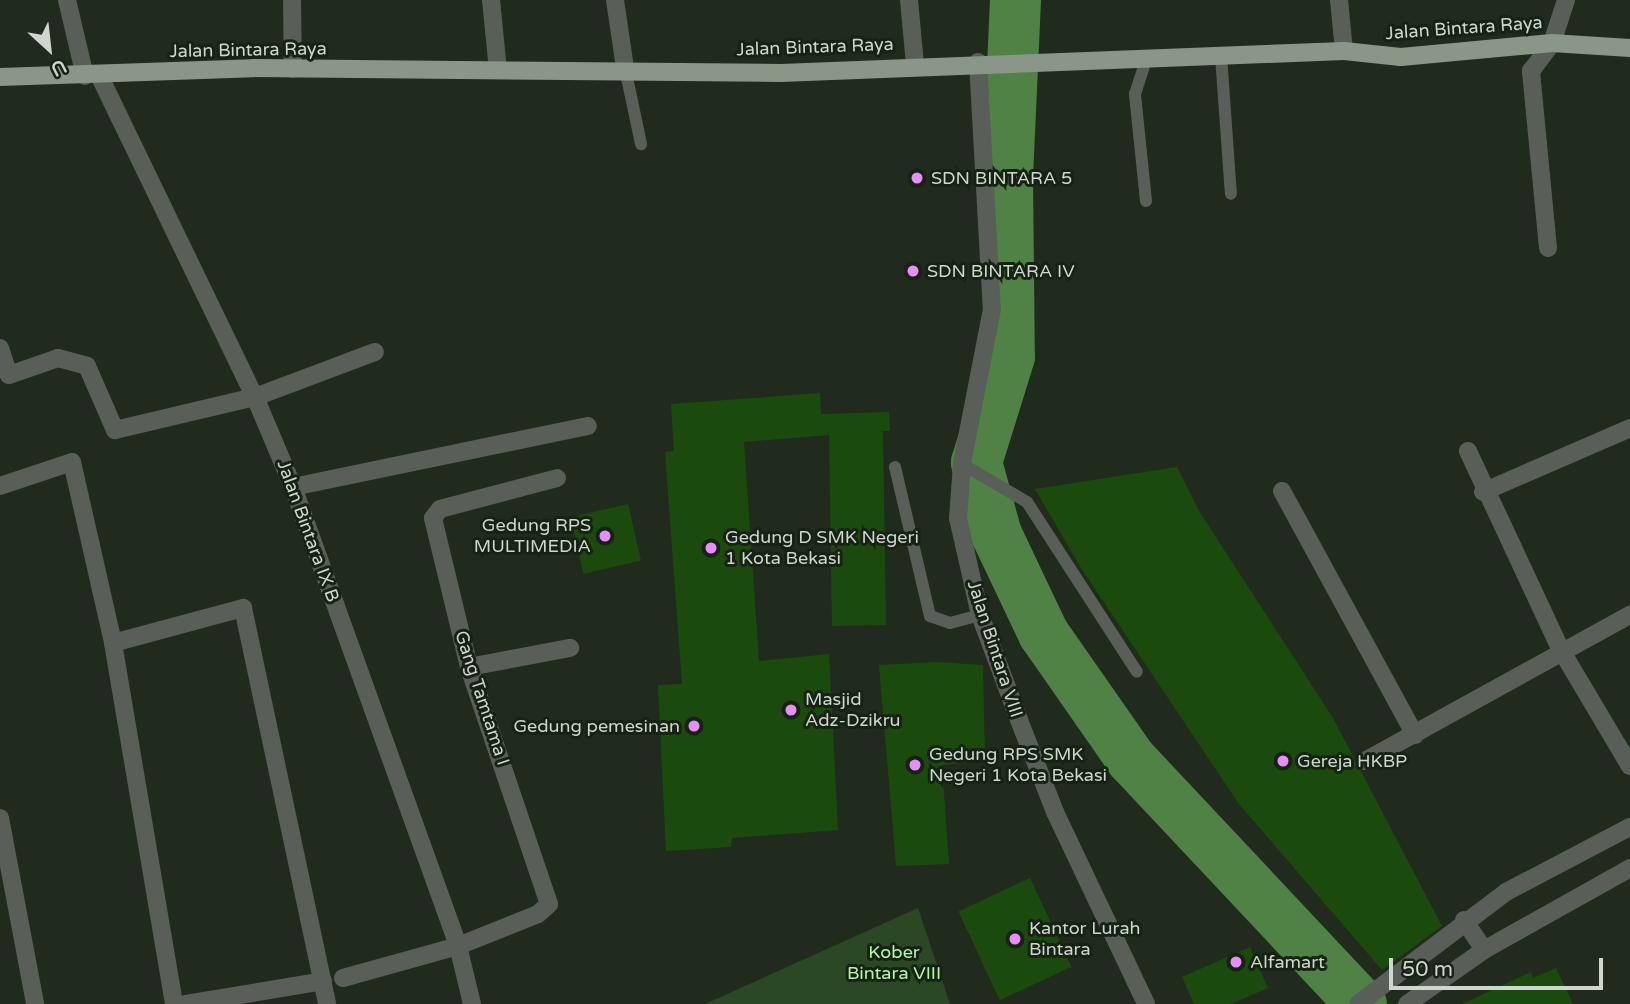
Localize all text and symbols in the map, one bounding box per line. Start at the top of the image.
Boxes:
street label: Jalan Bintara Raya [1385,12,1543,44]
north arrow [14,14,84,84]
street label: Jalan Bintara Raya [736,33,894,61]
street label: Jalan Bintara Raya [169,38,327,62]
text: U [47,55,70,81]
place label: SDN BINTARA 5 [931,167,1072,189]
marker: SDN BINTARA 5 [909,170,925,186]
place label: SDN BINTARA IV [927,260,1075,282]
marker: SDN BINTARA IV [905,263,921,279]
street label: Jalan Bintara IX B [272,457,344,605]
place label: Gedung RPS MULTIMEDIA [474,515,591,558]
place label: Gedung D SMK Negeri 1 Kota Bekasi [725,527,919,570]
marker: Gedung RPS MULTIMEDIA [597,528,613,544]
marker: Gedung D SMK Negeri 1 Kota Bekasi [703,540,719,556]
street label: Jalan Bintara VIII [963,578,1027,720]
street label: Gang Tamtama I [450,628,514,768]
place label: Masjid Adz-Dzikru [805,689,901,732]
marker: Masjid Adz-Dzikru [783,702,799,718]
place label: Gedung pemesinan [513,715,680,737]
marker: Gedung pemesinan [686,718,702,734]
place label: Gedung RPS SMK Negeri 1 Kota Bekasi [929,744,1107,786]
place label: Gereja HKBP [1297,750,1407,772]
marker: Gereja HKBP [1275,753,1291,769]
marker: Gedung RPS SMK Negeri 1 Kota Bekasi [907,757,923,773]
place label: Kantor Lurah Bintara [1029,918,1140,960]
marker: Kantor Lurah Bintara [1007,931,1023,947]
park label: Kober Bintara VIII [847,942,941,984]
scale bar [1392,944,1606,988]
place label: Alfamart [1250,951,1325,973]
marker: Alfamart [1228,954,1244,970]
text: 50 m [1402,957,1453,982]

